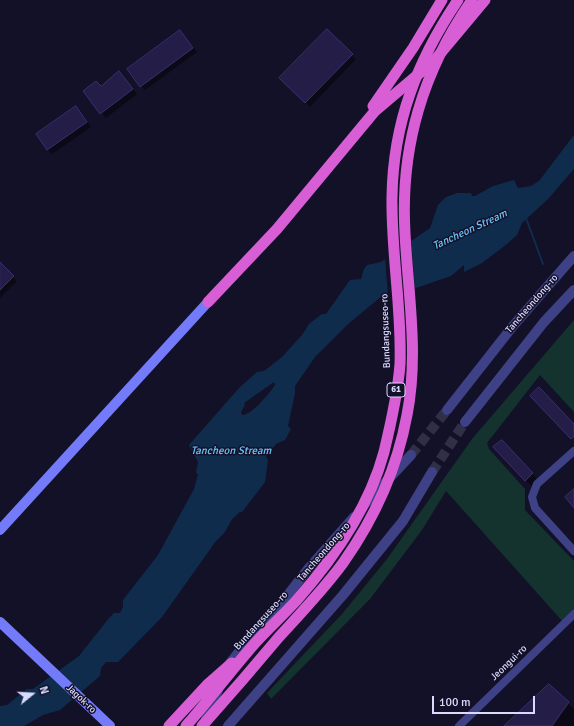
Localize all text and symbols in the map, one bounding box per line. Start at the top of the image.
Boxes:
water label: Tancheon Stream [431,207,509,253]
street label: Tancheondong-ro [503,272,561,336]
street label: Bundangsuseo-ro [379,293,393,369]
road number: 61 [387,383,405,397]
water label: Tancheon Stream [191,444,271,458]
street label: Tancheondong-ro [295,520,353,584]
street label: Bundangsuseo-ro [232,589,290,653]
street label: Jeongui-ro [488,643,530,683]
north arrow [12,674,52,714]
street label: Jagok-ro [63,682,99,716]
text: N [37,684,51,696]
scale bar [434,688,537,714]
text: 100 m [439,695,471,710]

